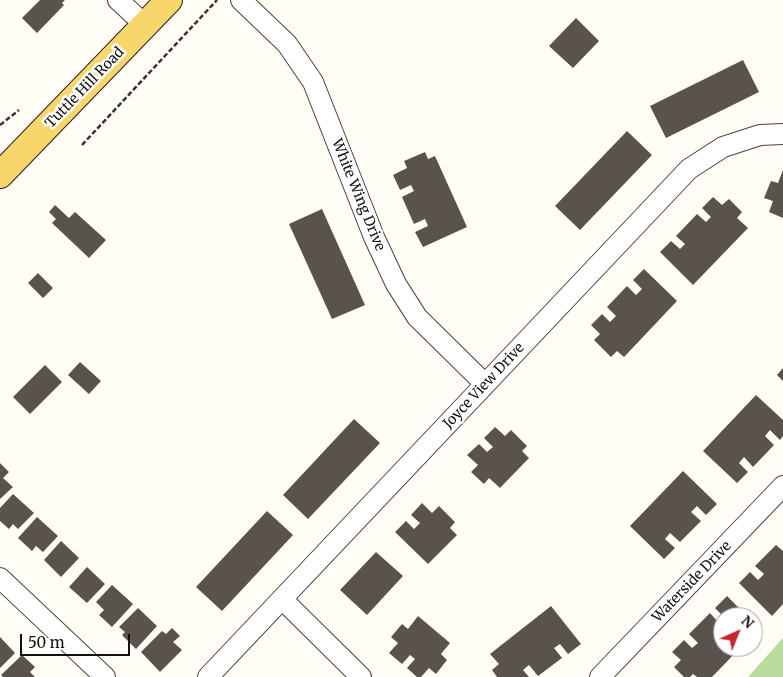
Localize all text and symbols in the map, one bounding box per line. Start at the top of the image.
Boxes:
street label: Tuttle Hill Road [42,44,128,132]
street label: White Wing Drive [328,137,388,253]
street label: Joyce View Drive [440,340,528,432]
street label: Waterside Drive [649,538,735,626]
north arrow [713,607,763,657]
text: N [737,612,758,632]
scale bar [22,624,132,656]
text: 50 m [28,633,65,652]

